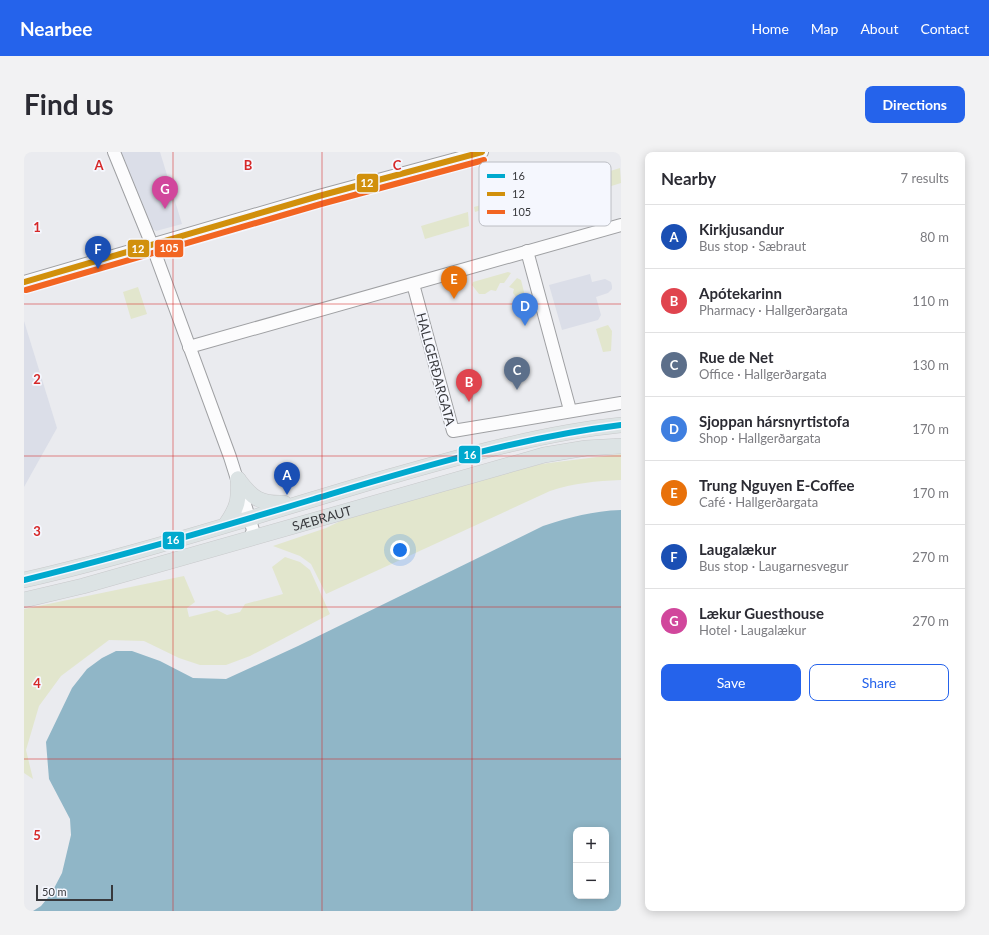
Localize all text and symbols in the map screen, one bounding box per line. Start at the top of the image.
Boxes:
text: Nearbee [20,17,92,40]
text: Home [751,20,789,37]
text: Map [811,20,838,37]
text: About [860,20,898,37]
text: Contact [920,20,969,37]
button: Directions [865,86,965,123]
text: Find us [24,87,114,121]
text: A [93,157,104,173]
text: B [244,157,253,173]
text: C [393,157,402,173]
legend [479,162,611,226]
text: Nearby [661,168,716,189]
text: 16 [512,169,525,182]
text: 7 results [901,170,949,186]
line badge: 12 [356,173,379,193]
pin: G [152,176,178,209]
text: 12 [361,176,373,189]
text: 12 [512,187,525,200]
text: 105 [512,205,531,218]
text: 1 [33,219,41,235]
text: Kirkjusandur [699,220,784,238]
text: A [669,229,679,245]
text: 80 m [920,229,949,245]
pin: F [85,236,111,269]
text: Bus stop · Sæbraut [699,238,806,254]
line badge: 12 [127,239,150,258]
line badge: 105 [154,239,184,258]
text: 105 [159,241,179,254]
text: 12 [132,242,144,255]
pin: E [441,266,467,299]
text: Apótekarinn [699,284,782,302]
pin: D [512,293,538,326]
text: B [670,293,678,309]
text: 110 m [912,293,949,309]
text: Pharmacy · Hallgerðargata [699,302,848,318]
street label: HALLGERÐARGATA [413,311,459,427]
text: Rue de Net [699,348,773,366]
pin: C [504,357,530,390]
text: C [670,357,678,373]
text: 130 m [912,357,949,373]
text: Office · Hallgerðargata [699,366,827,382]
pin: B [456,369,482,402]
text: 2 [33,371,41,387]
text: Sjoppan hársnyrtistofa [699,412,850,430]
text: D [669,421,679,437]
text: 170 m [912,421,949,437]
text: Shop · Hallgerðargata [699,430,821,446]
line badge: 16 [458,445,481,464]
text: 16 [464,448,477,461]
pin: A [274,462,300,495]
text: Trung Nguyen E-Coffee [699,476,855,494]
text: E [670,485,678,501]
text: 170 m [912,485,949,501]
text: Café · Hallgerðargata [699,494,818,510]
street label: SÆBRAUT [290,502,354,534]
text: 3 [33,523,41,539]
line badge: 16 [162,531,185,550]
text: 16 [167,533,180,546]
your location [390,540,410,560]
text: Laugalækur [699,540,776,558]
text: F [670,549,678,565]
text: 270 m [912,549,949,565]
text: Bus stop · Laugarnesvegur [699,558,849,574]
text: Lækur Guesthouse [699,604,824,622]
text: G [669,613,679,629]
text: 270 m [912,613,949,629]
text: Hotel · Laugalækur [699,622,806,638]
button: Save [661,664,801,701]
button: Share [809,664,949,701]
text: 4 [33,675,41,691]
text: 5 [33,827,41,843]
map controls [573,827,609,899]
button: + [573,827,609,863]
button: − [573,863,609,899]
scale bar [36,883,113,902]
text: 50 m [42,885,67,898]

